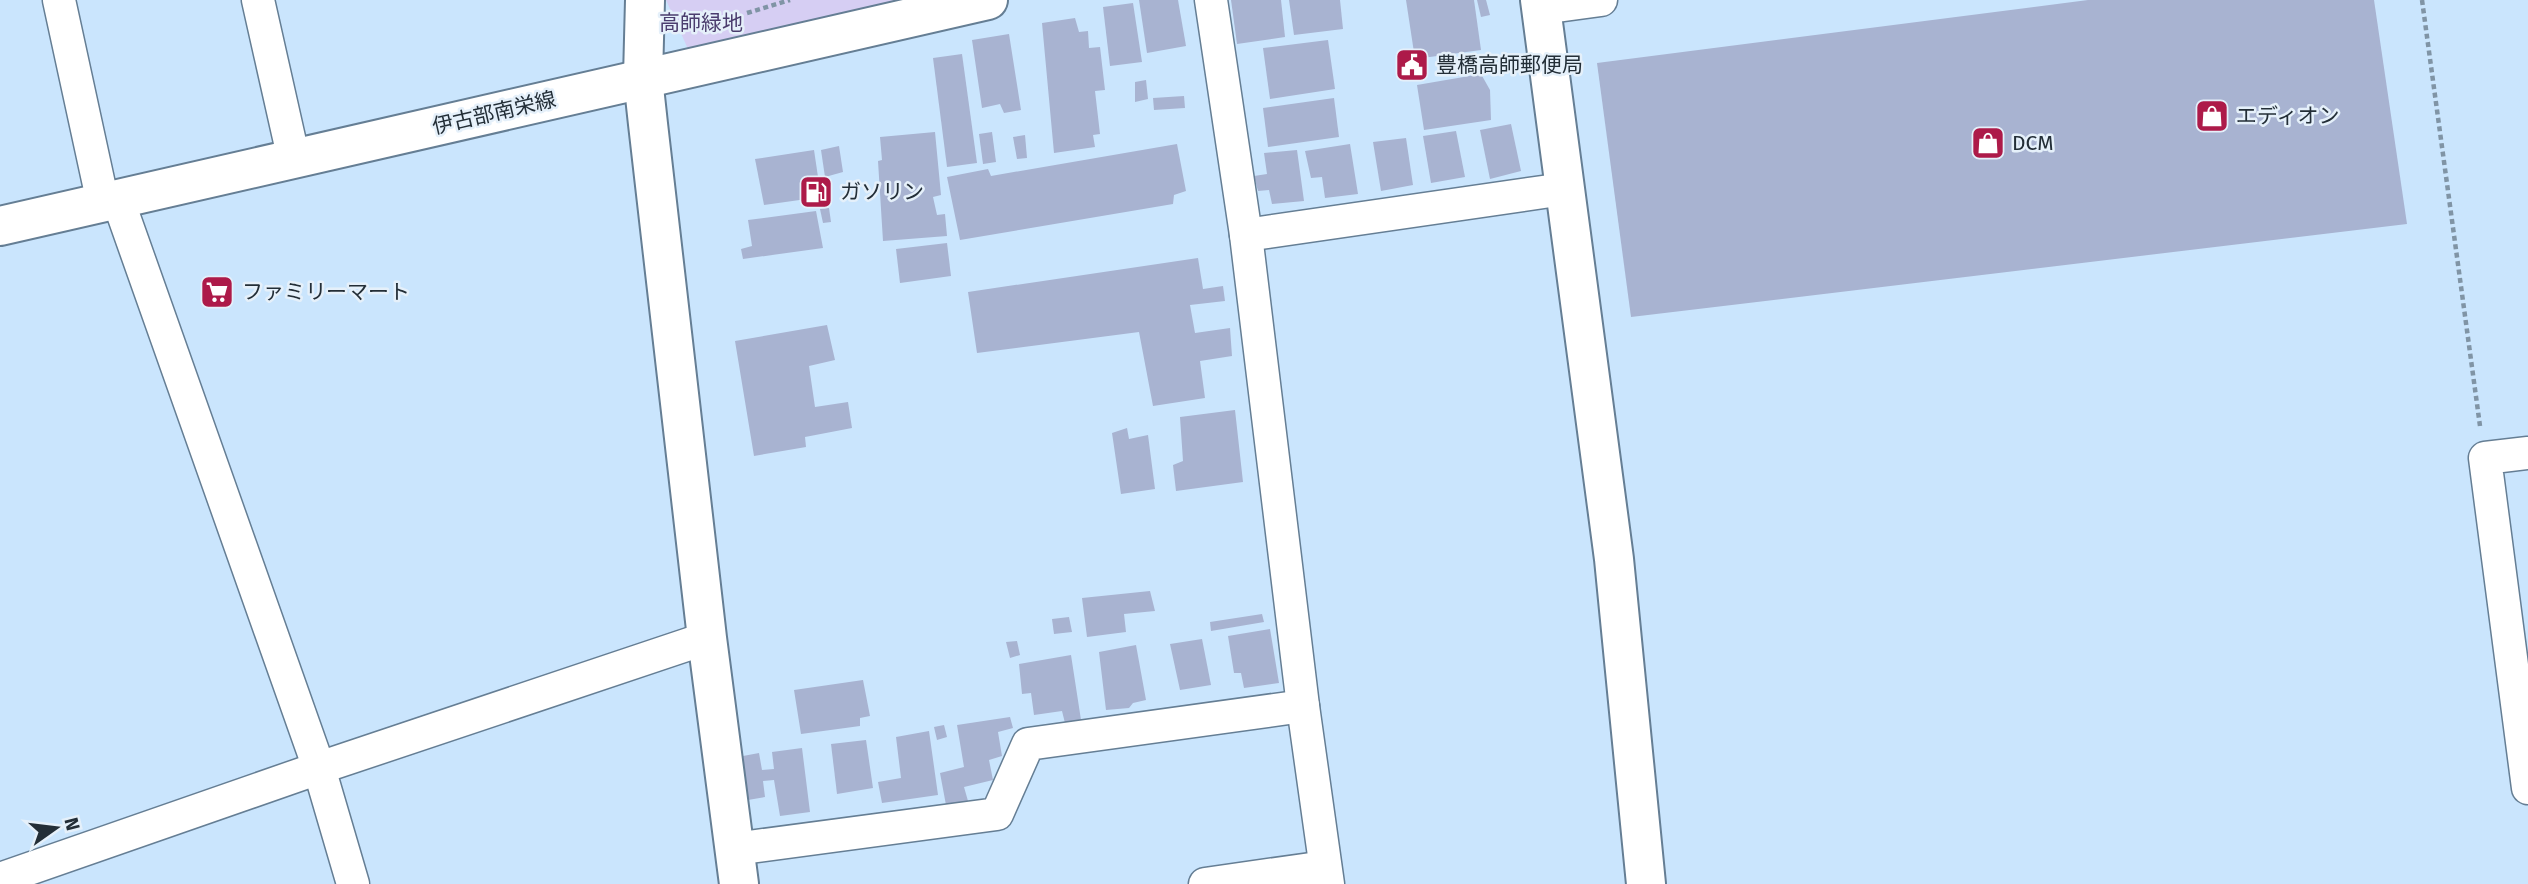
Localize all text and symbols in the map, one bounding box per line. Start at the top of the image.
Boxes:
park label: 高師緑地 [659,10,743,36]
public building icon: 豊橋高師郵便局 [1393,46,1431,84]
place label: 豊橋高師郵便局 [1436,52,1583,78]
street label: 伊古部南栄線 [430,86,558,140]
shop icon: エディオン [2193,97,2231,135]
place label: エディオン [2236,103,2340,129]
shop icon: DCM [1969,124,2007,162]
place label: DCM [2012,130,2054,156]
fuel station icon: ガソリン [797,173,835,211]
place label: ガソリン [840,179,924,205]
supermarket icon: ファミリーマート [198,273,236,311]
place label: ファミリーマート [242,279,410,305]
north arrow [21,793,91,863]
text: N [59,815,85,833]

